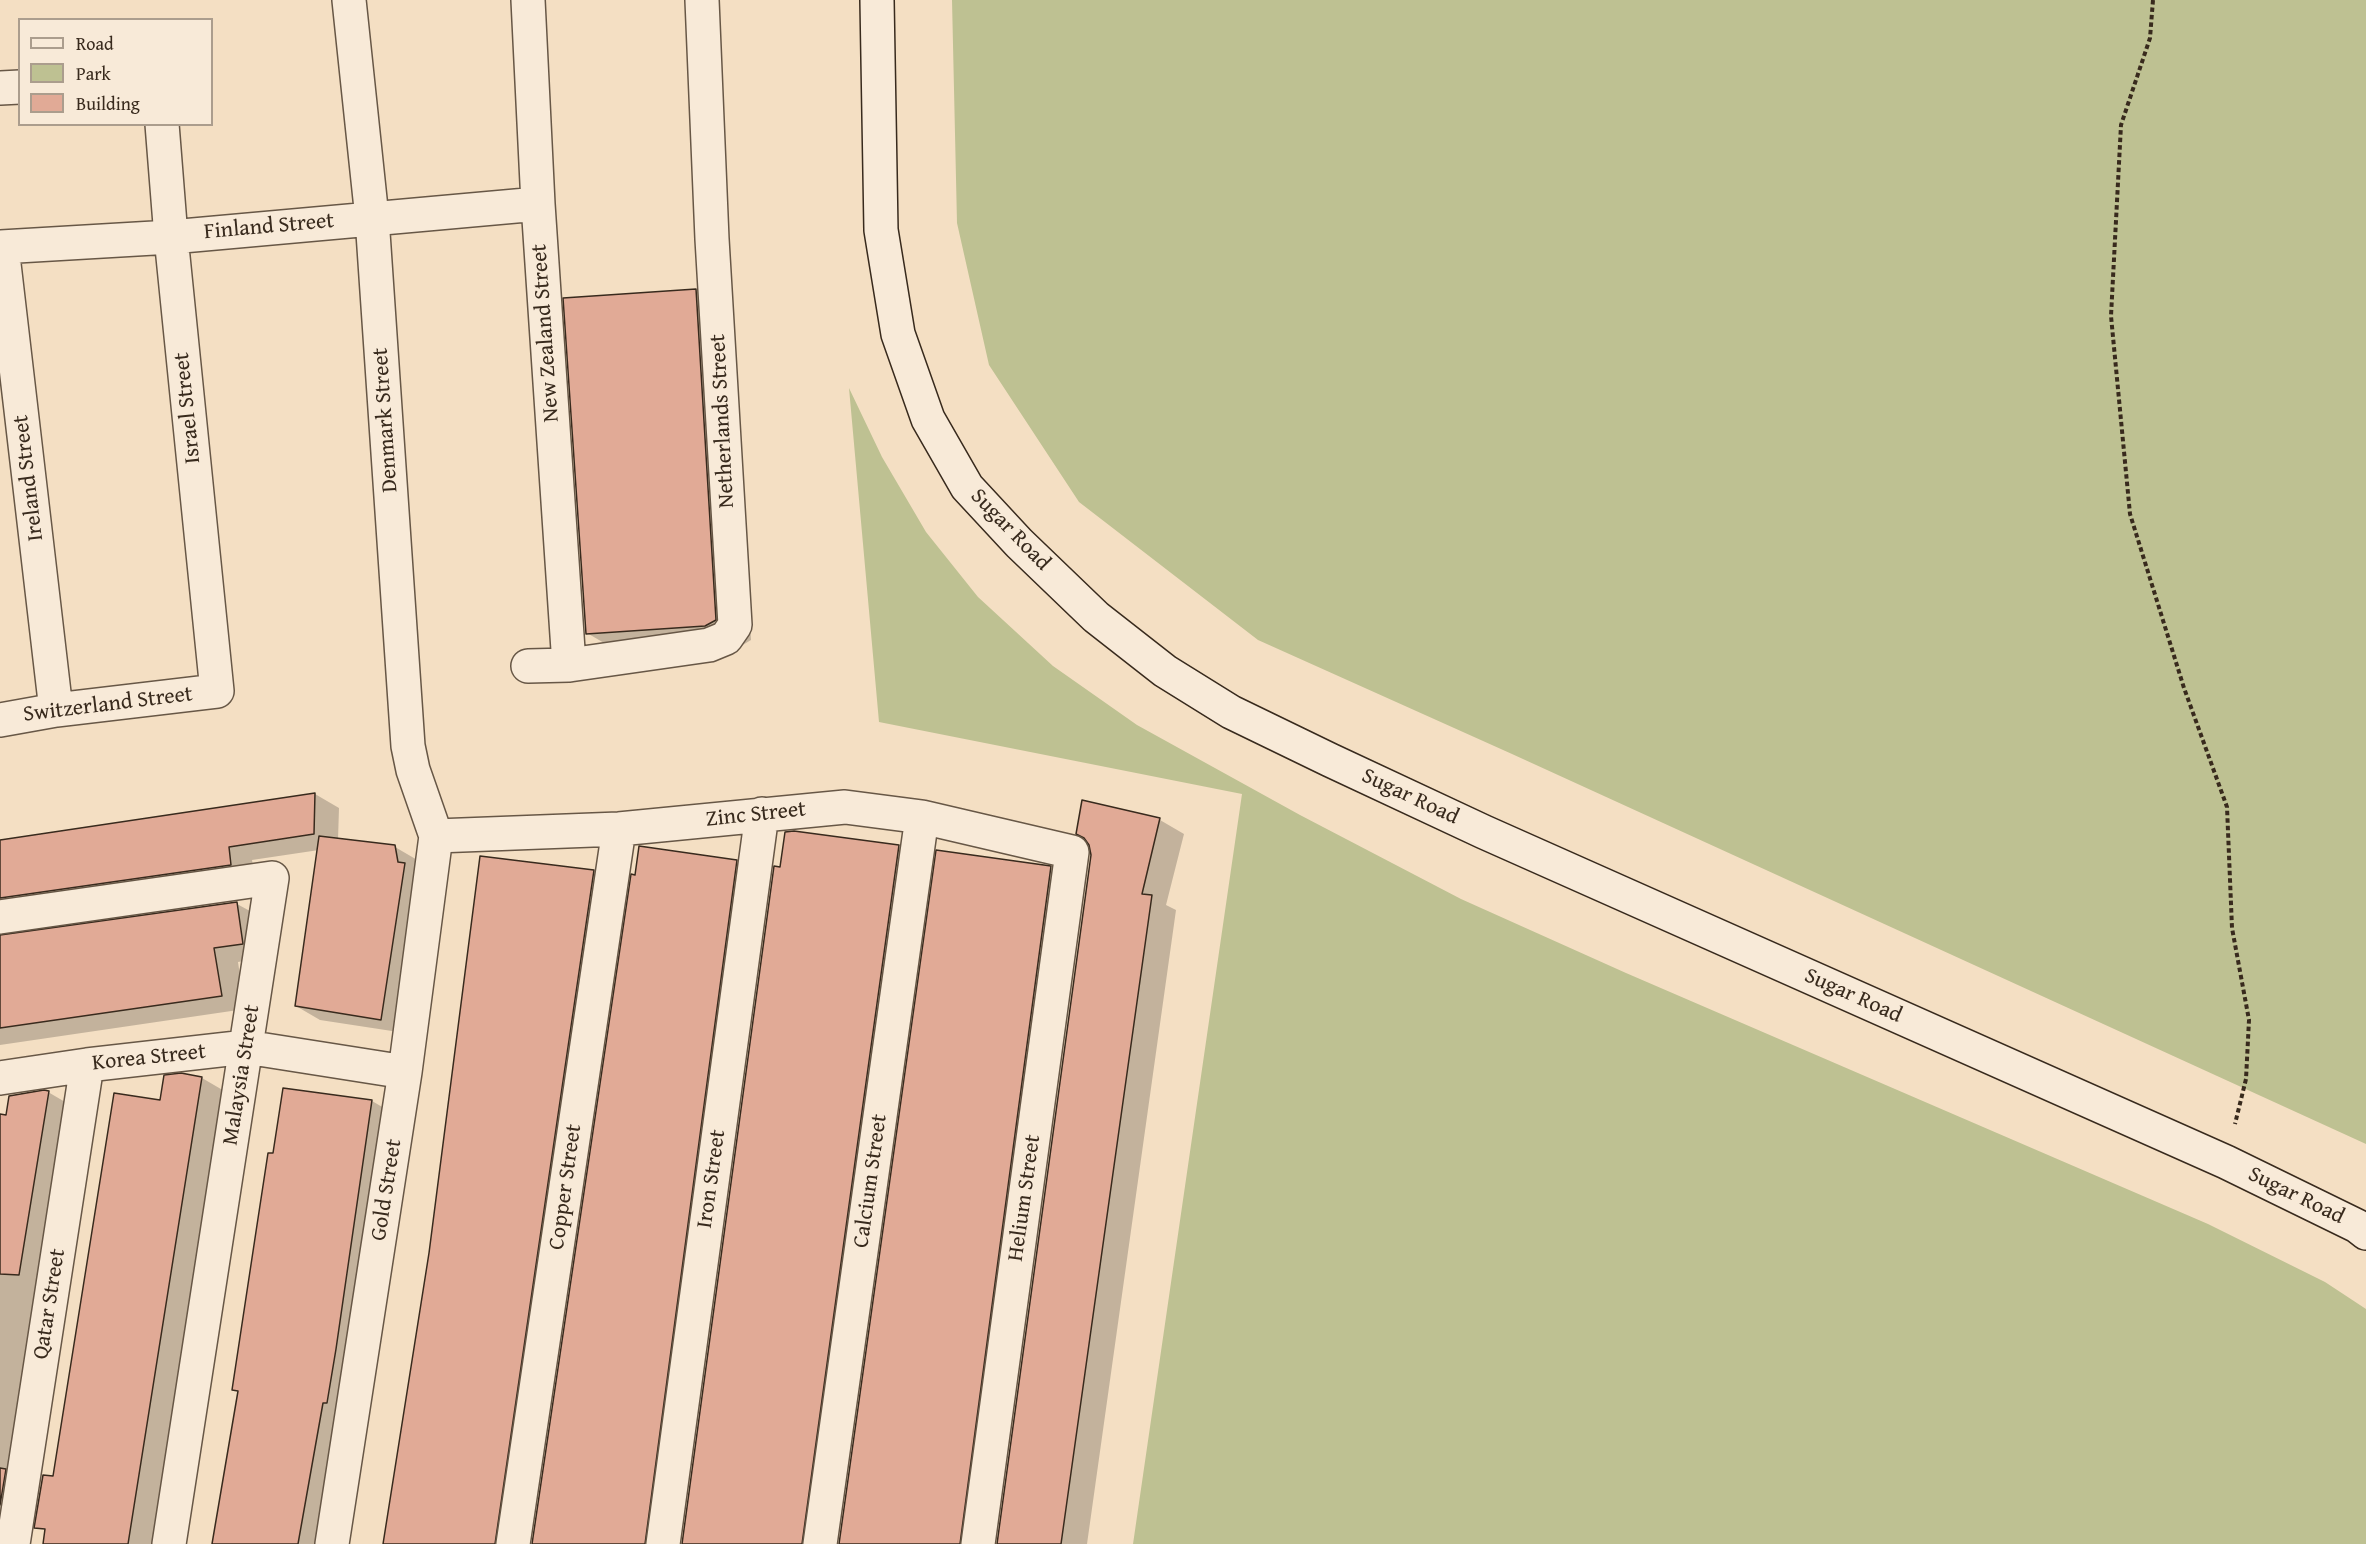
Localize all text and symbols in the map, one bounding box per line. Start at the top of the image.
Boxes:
legend [18,18,213,126]
text: Road [76,30,114,57]
text: Park [76,60,111,87]
text: Building [76,90,140,117]
street label: Finland Street [203,208,335,246]
street label: New Zealand Street [527,243,565,423]
street label: Netherlands Street [705,333,741,509]
street label: Denmark Street [368,347,404,493]
street label: Israel Street [169,351,207,465]
street label: Ireland Street [8,413,50,543]
street label: Sugar Road [964,483,1056,577]
street label: Switzerland Street [22,682,194,728]
street label: Sugar Road [1357,763,1463,831]
street label: Zinc Street [705,797,807,833]
street label: Sugar Road [1800,963,1906,1029]
street label: Malaysia Street [218,1003,266,1147]
street label: Korea Street [91,1039,207,1077]
street label: Calcium Street [849,1112,893,1250]
street label: Copper Street [544,1122,588,1252]
street label: Iron Street [692,1128,732,1230]
street label: Helium Street [1003,1133,1047,1263]
street label: Gold Street [366,1137,408,1243]
street label: Sugar Road [2244,1161,2348,1231]
street label: Qatar Street [28,1247,72,1361]

